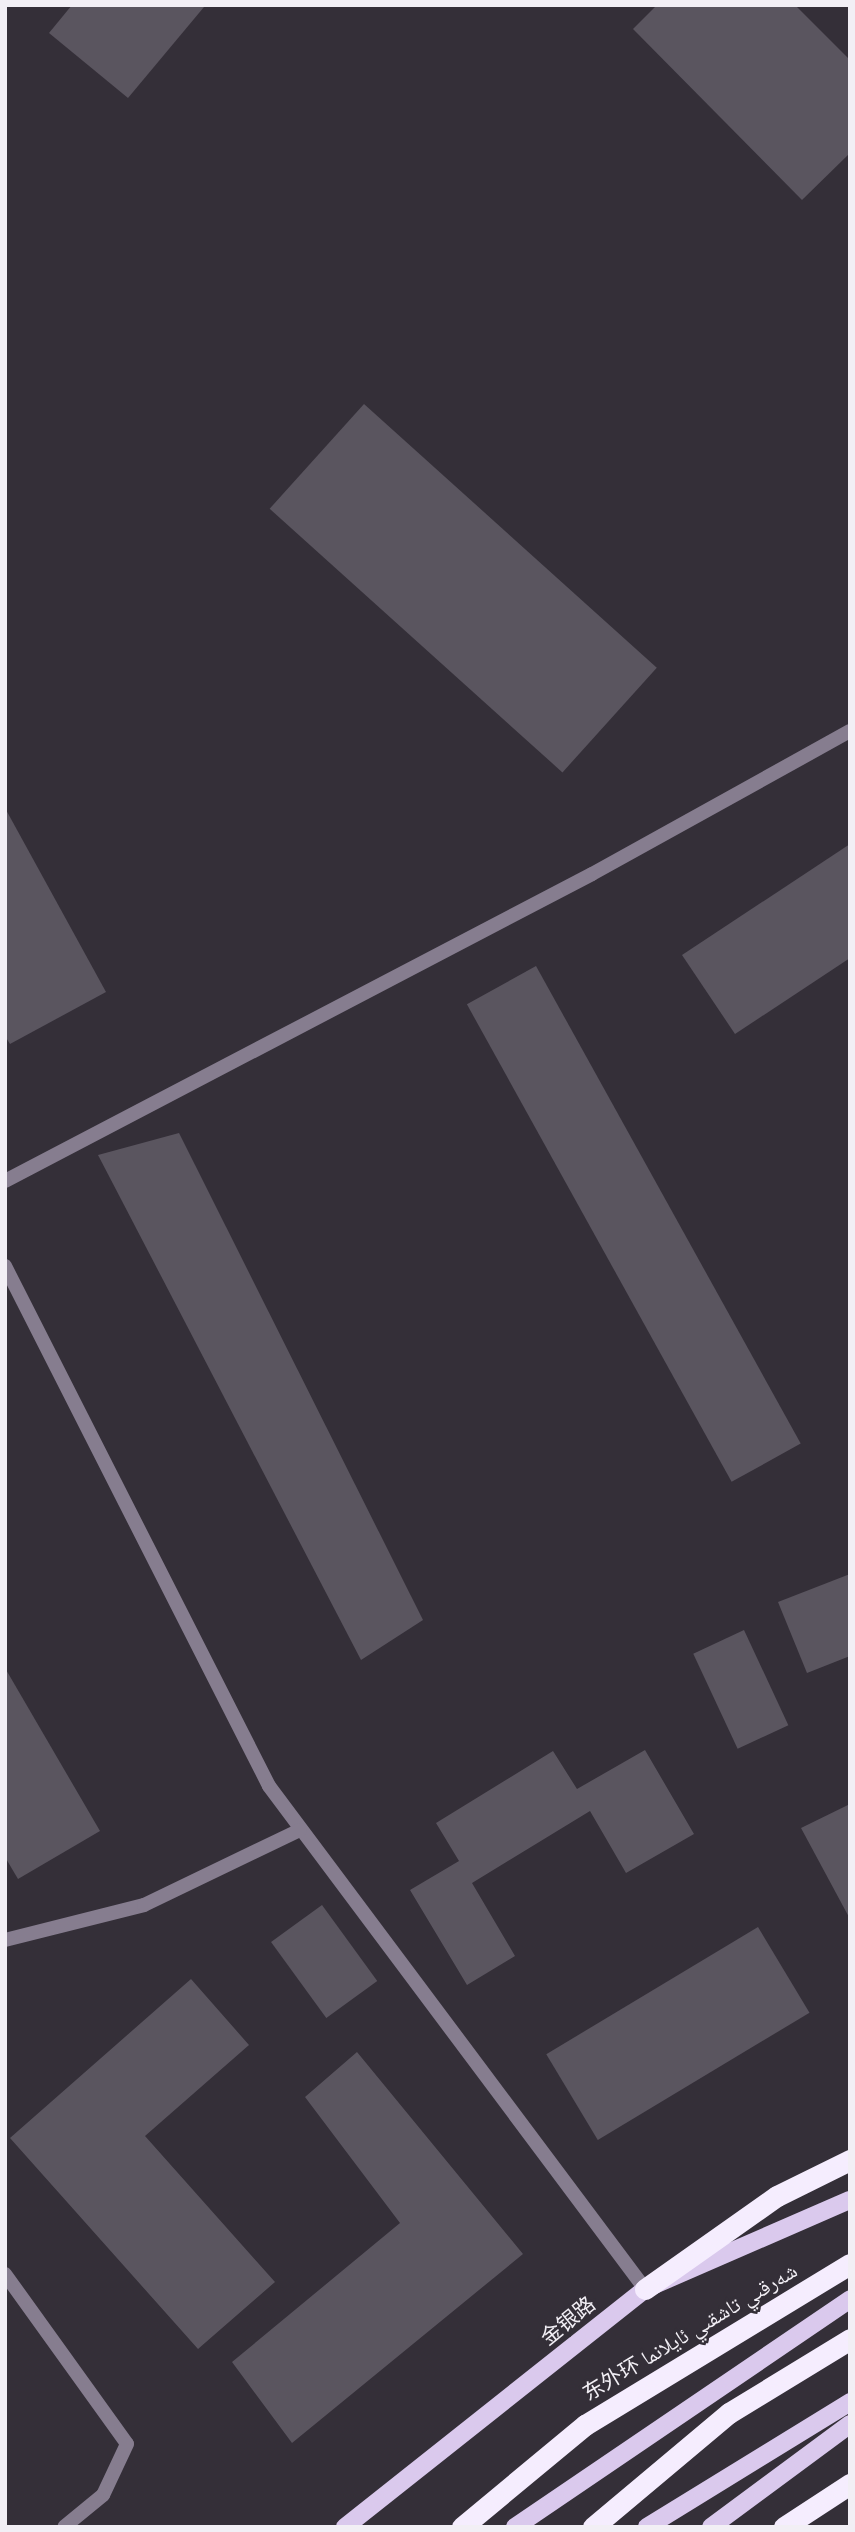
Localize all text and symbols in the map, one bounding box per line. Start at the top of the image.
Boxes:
street label: 东外环 شەرقىي تاشقىي ئايلانما [578,2258,802,2406]
street label: 金银路 [536,2291,600,2351]

